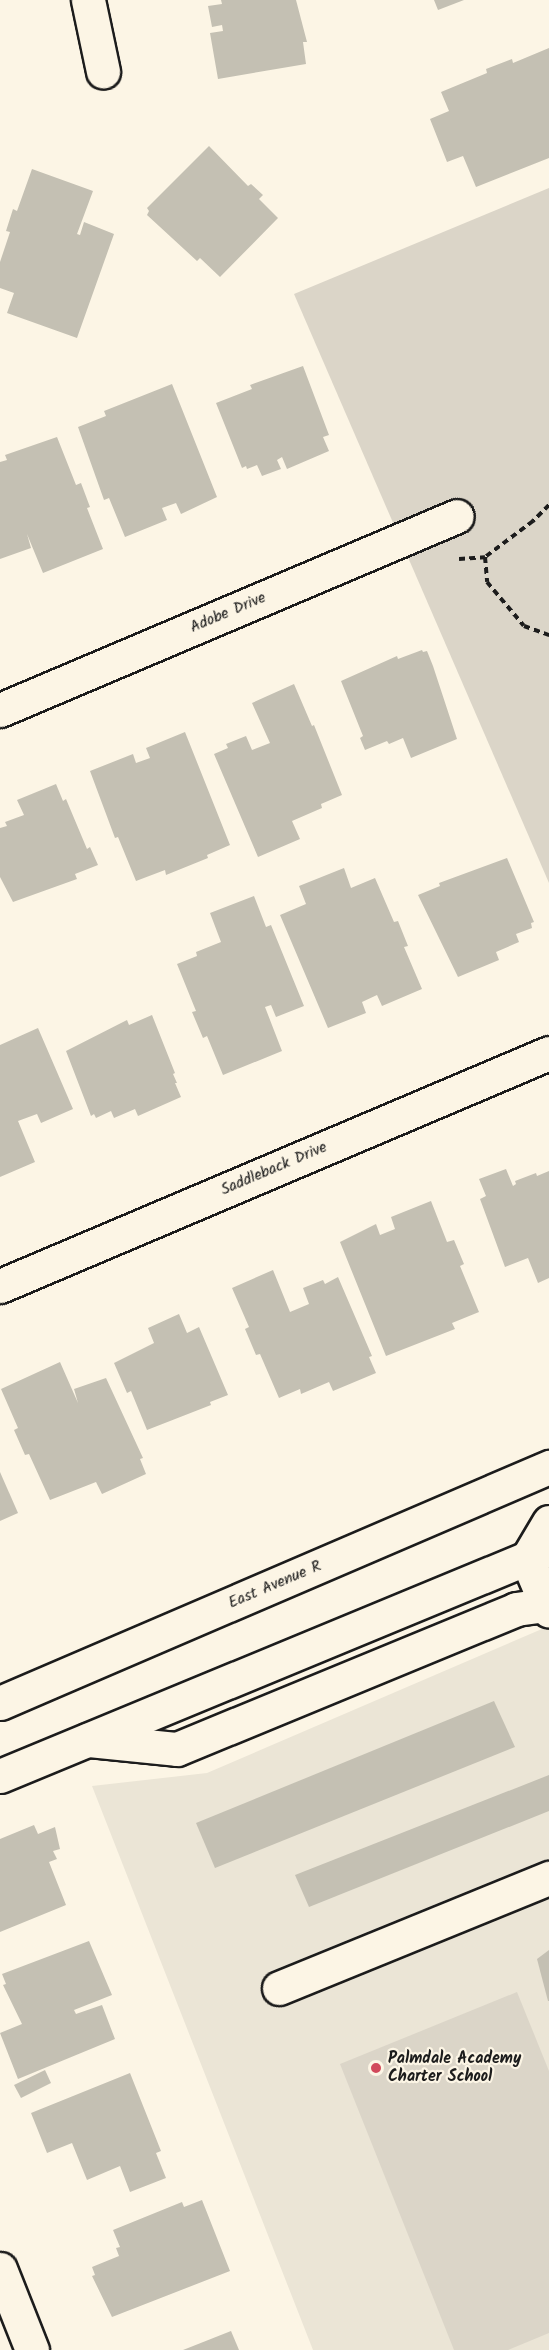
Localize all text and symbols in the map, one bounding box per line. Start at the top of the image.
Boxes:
street label: Adobe Drive [187,588,269,638]
street label: Saddleback Drive [218,1138,330,1200]
street label: East Avenue R [226,1557,324,1613]
place label: Palmdale Academy Charter School [388,2049,521,2087]
marker: Palmdale Academy Charter School [369,2061,383,2075]

